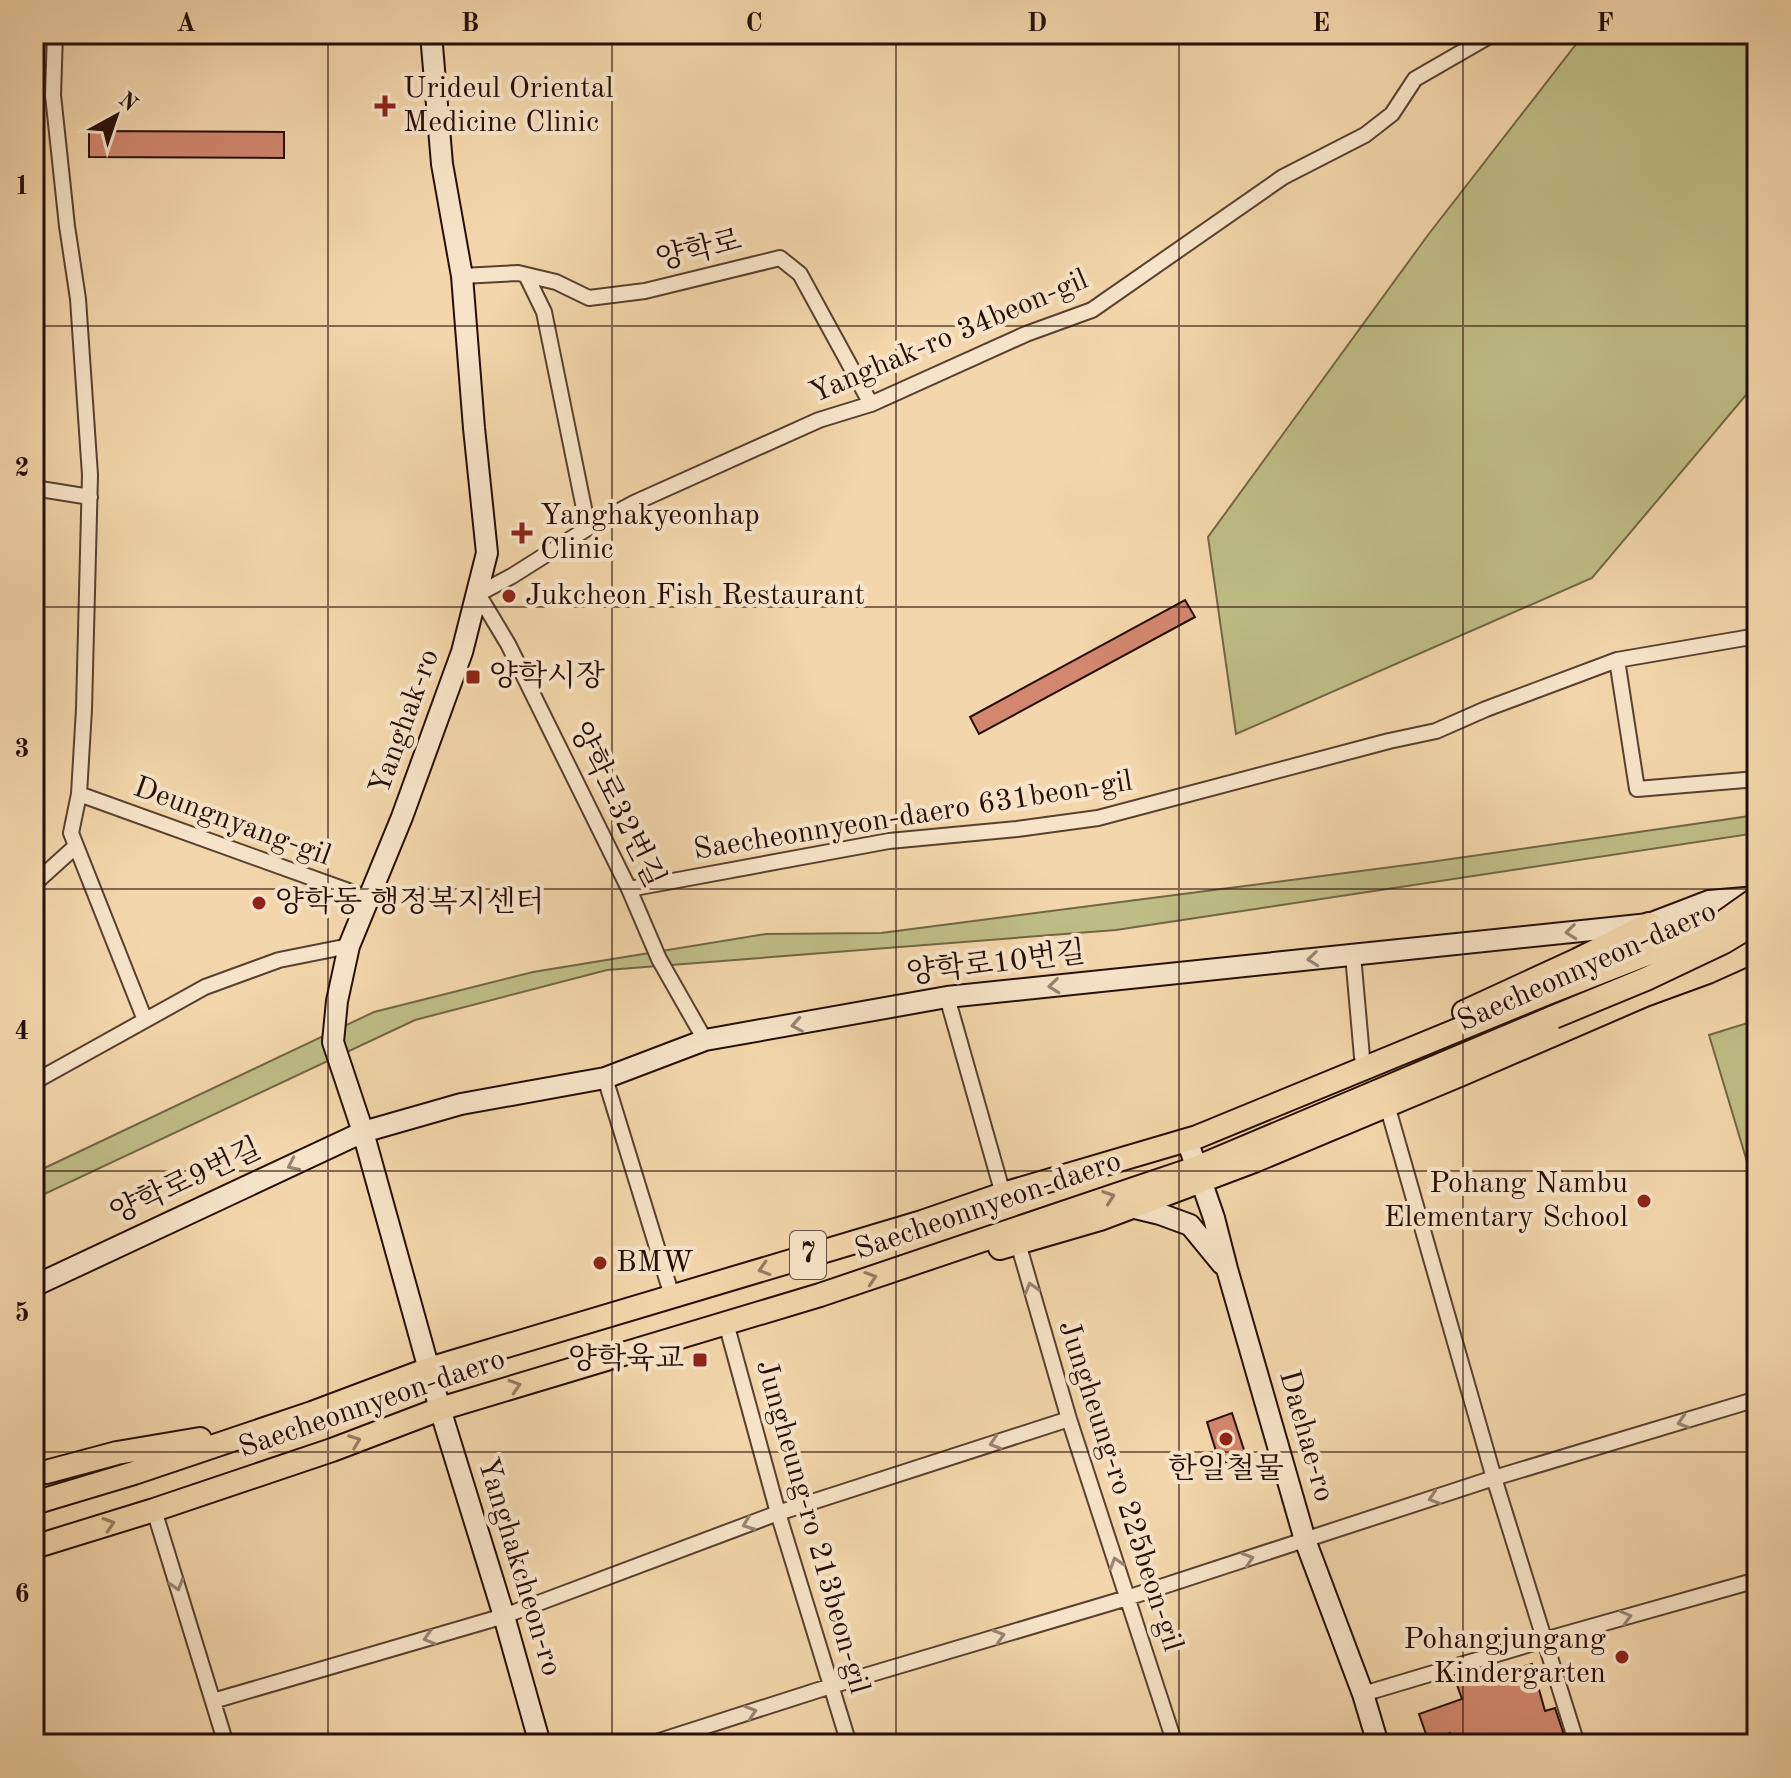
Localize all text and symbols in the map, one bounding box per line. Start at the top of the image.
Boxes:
text: A [176,11,196,37]
text: B [461,11,479,37]
text: C [745,11,763,37]
text: D [1027,11,1047,37]
text: E [1312,11,1330,37]
text: F [1596,11,1614,37]
place label: Urideul Oriental Medicine Clinic [403,74,614,138]
north arrow [76,76,156,156]
text: N [114,88,141,116]
marker: Urideul Oriental Medicine Clinic [374,95,396,117]
text: 1 [14,174,30,200]
street label: 양학로 [653,224,745,276]
street label: Yanghak-ro 34beon-gil [805,265,1093,409]
text: 2 [14,456,30,482]
place label: Yanghakyeonhap Clinic [540,501,760,565]
marker: Yanghakyeonhap Clinic [511,522,533,544]
place label: Jukcheon Fish Restaurant [525,581,865,611]
marker: Jukcheon Fish Restaurant [500,587,518,605]
street label: Yanghak-ro [365,645,445,799]
place label: 양학시장 [489,660,605,692]
marker: 양학시장 [464,668,482,686]
street label: 양학로32번길 [563,717,671,892]
text: 3 [14,737,30,763]
street label: Saecheonnyeon-daero 631beon-gil [691,766,1135,866]
street label: Deungnyang-gil [129,772,335,872]
place label: 양학동 행정복지센터 [275,885,544,918]
marker: 양학동 행정복지센터 [250,894,268,912]
street label: Saecheonnyeon-daero [1453,896,1721,1038]
one-way arrow [1564,924,1577,941]
street label: 양학로10번길 [905,936,1087,990]
one-way arrow [1306,951,1319,968]
one-way arrow [1047,978,1060,995]
one-way arrow [790,1015,804,1032]
text: 4 [14,1019,30,1045]
street label: 양학로9번길 [105,1132,266,1230]
street label: Saecheonnyeon-daero [851,1146,1125,1266]
one-way arrow [286,1155,301,1171]
place label: Pohang Nambu Elementary School [1384,1169,1628,1233]
one-way arrow [1101,1190,1115,1206]
marker: Pohang Nambu Elementary School [1635,1192,1653,1210]
road number: 7 [790,1231,826,1279]
place label: BMW [616,1248,694,1278]
marker: BMW [591,1254,609,1272]
one-way arrow [758,1260,771,1276]
one-way arrow [863,1272,877,1288]
one-way arrow [1024,1282,1040,1296]
text: 5 [14,1301,30,1327]
street label: Jungheung-ro 225beon-gil [1052,1317,1188,1655]
place label: 양학육교 [568,1343,684,1375]
street label: Saecheonnyeon-daero [235,1344,509,1464]
marker: 양학육교 [691,1351,709,1369]
street label: Jungheung-ro 213beon-gil [750,1357,874,1697]
street label: Daehae-ro [1273,1367,1339,1505]
one-way arrow [507,1379,521,1395]
one-way arrow [1676,1413,1690,1429]
marker: 한일철물 [1217,1430,1235,1448]
one-way arrow [988,1433,1002,1449]
one-way arrow [347,1434,361,1451]
place label: 한일철물 [1168,1453,1284,1485]
street label: Yanghakcheon-ro [472,1454,566,1680]
one-way arrow [1428,1488,1442,1504]
one-way arrow [742,1514,756,1531]
one-way arrow [101,1517,115,1533]
one-way arrow [1240,1552,1254,1568]
one-way arrow [1110,1557,1126,1571]
one-way arrow [168,1577,184,1591]
text: 6 [14,1582,30,1608]
one-way arrow [1619,1609,1633,1626]
place label: Pohangjungang Kindergarten [1404,1625,1606,1689]
one-way arrow [423,1629,436,1645]
one-way arrow [992,1629,1006,1645]
marker: Pohangjungang Kindergarten [1613,1648,1631,1666]
one-way arrow [743,1705,757,1721]

